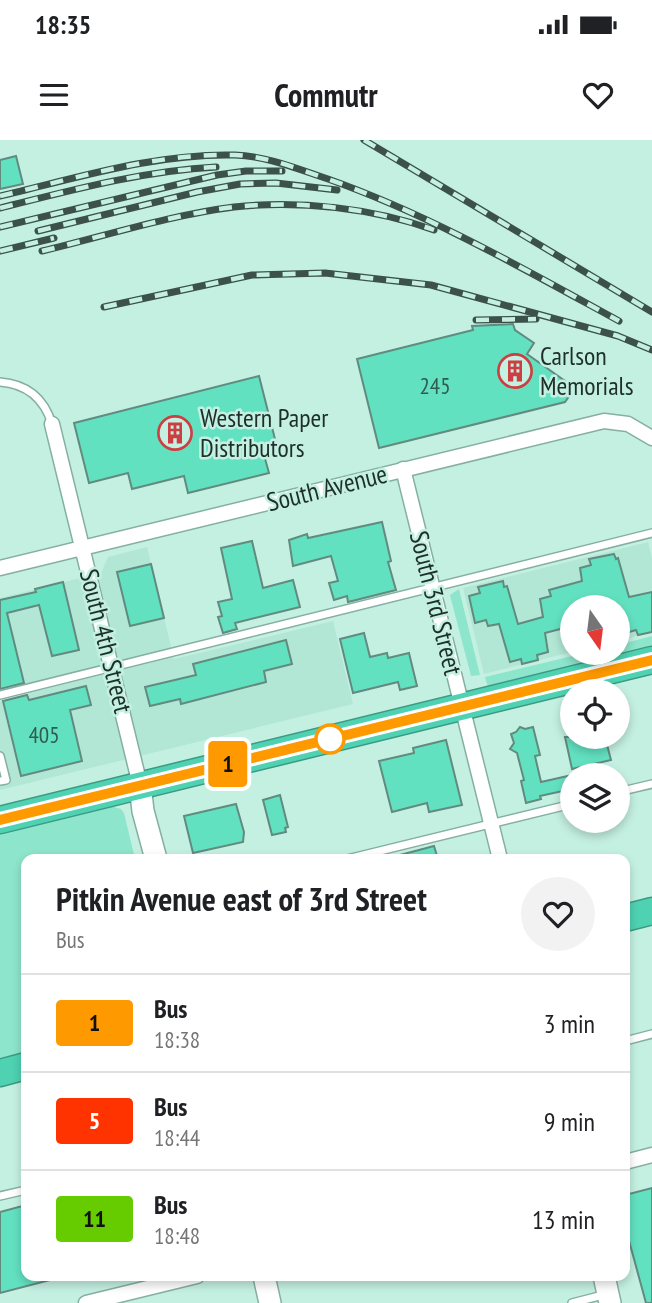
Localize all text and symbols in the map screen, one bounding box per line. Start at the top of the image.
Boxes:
text: 18:35 [35,8,91,41]
text: Commutr [274,74,378,116]
icon: menu [35,76,73,114]
icon: heart [579,76,617,114]
place label: Carlson Memorials [540,339,633,402]
building icon: Carlson Memorials [496,352,534,390]
house number: 245 [419,371,451,400]
place label: Western Paper Distributors [200,401,328,464]
building icon: Western Paper Distributors [156,414,194,452]
street label: South Avenue [263,457,390,518]
street label: South 3rd Street [403,527,470,678]
street label: South 4th Street [73,565,140,716]
north arrow [560,595,630,665]
map controls [560,595,630,833]
button: locate [560,679,630,749]
house number: 405 [28,720,60,749]
unlabelled marker [315,724,345,754]
line badge: 1 [205,741,251,787]
text: 1 [222,748,234,779]
button: layers [560,763,630,833]
text: Pitkin Avenue east of 3rd Street [56,877,427,920]
button: heart [521,877,595,951]
text: Bus [56,925,85,954]
text: Bus [154,992,187,1025]
text: 1 [89,1007,100,1038]
text: 3 min [544,1007,595,1040]
text: 18:38 [154,1025,200,1054]
text: Bus [154,1090,187,1123]
text: 5 [89,1105,100,1136]
text: 9 min [544,1105,595,1138]
text: 18:44 [154,1123,200,1152]
text: Bus [154,1188,187,1221]
text: 11 [83,1203,106,1234]
text: 13 min [532,1203,595,1236]
text: 18:48 [154,1221,200,1250]

